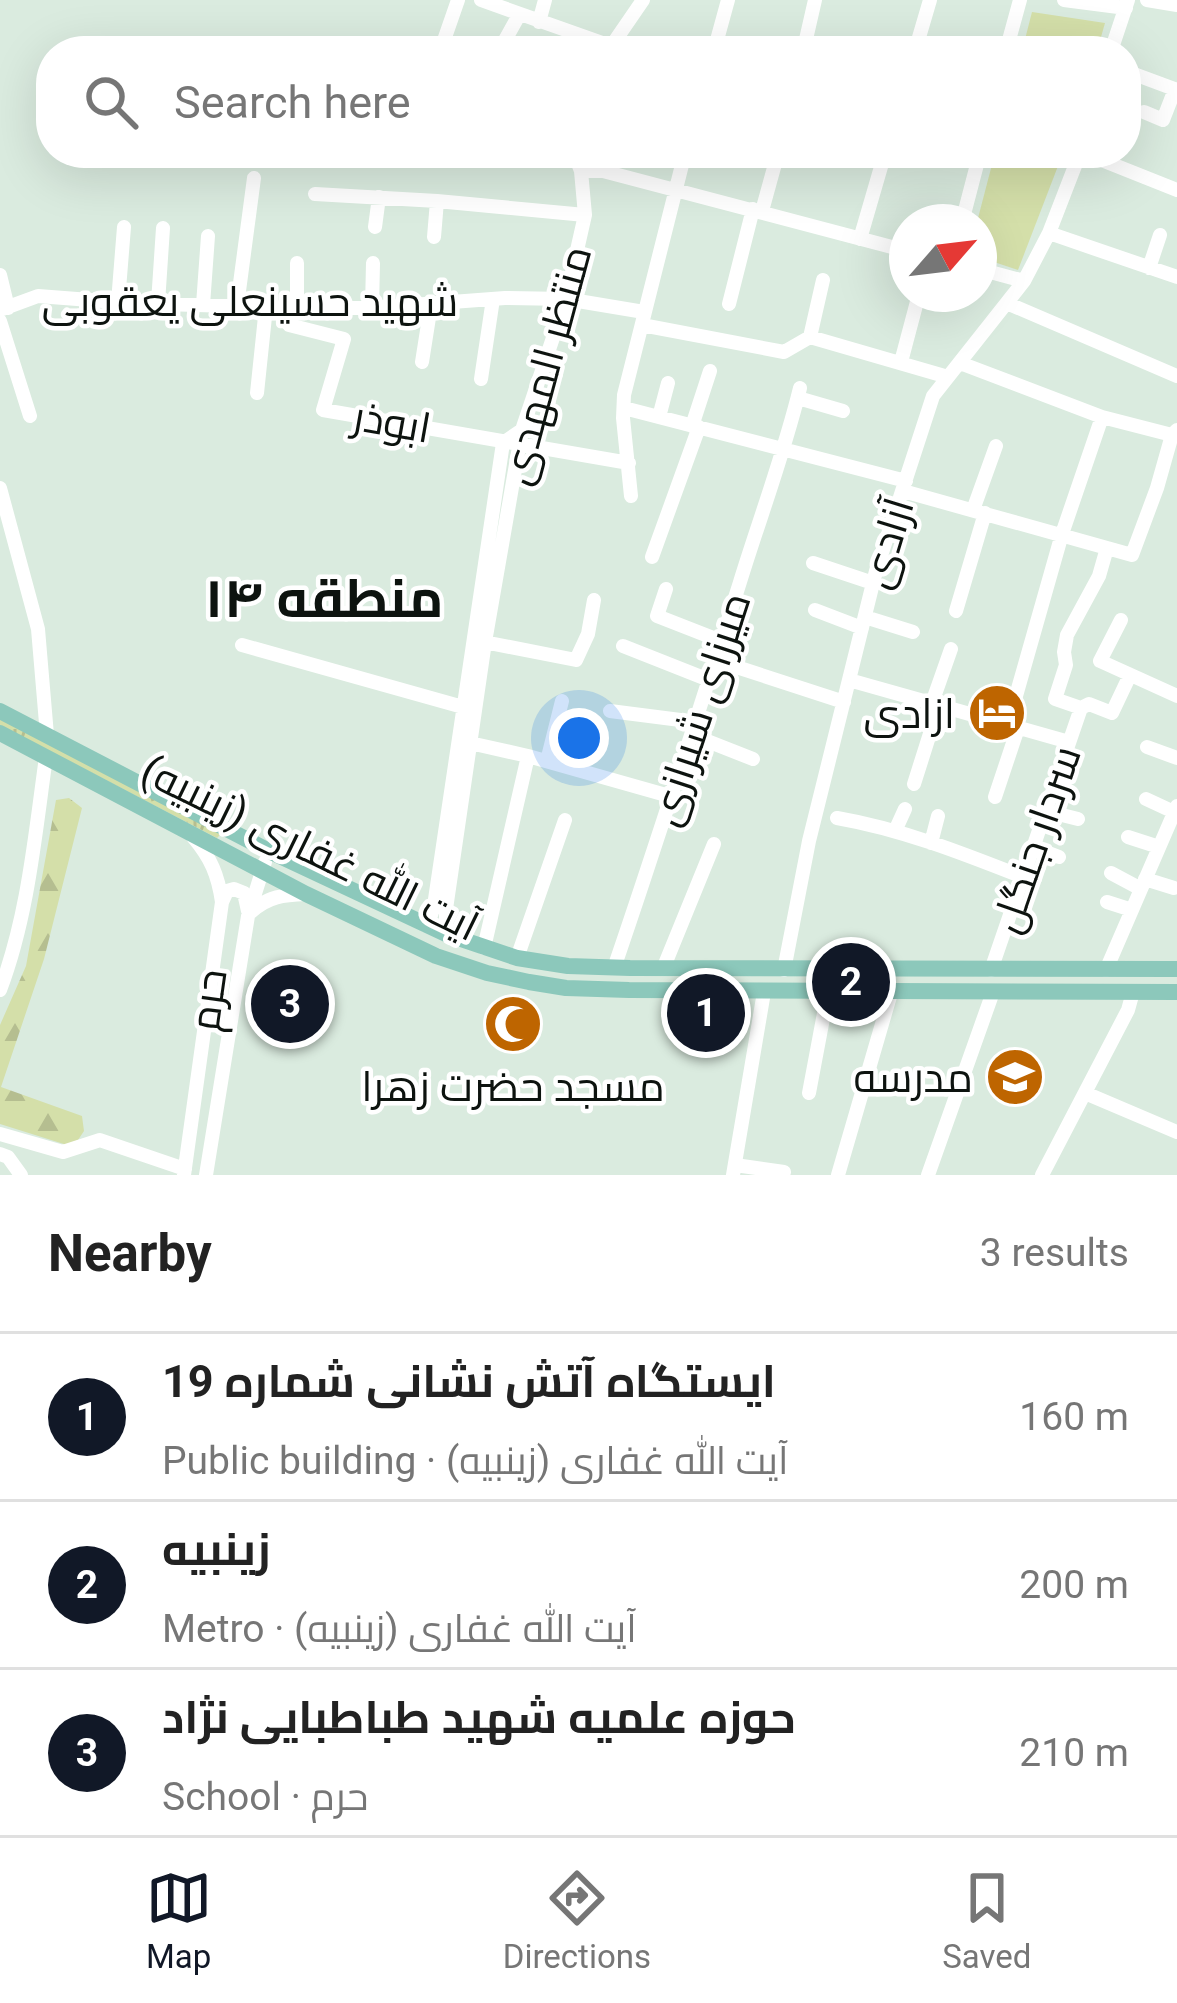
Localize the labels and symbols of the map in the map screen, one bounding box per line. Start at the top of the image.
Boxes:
north arrow [889,204,997,312]
street label: منتظر المهدی [491,240,601,490]
street label: شهید حسینعلی یعقوبی [42,277,458,326]
street label: ابوذر [347,391,435,453]
street label: آزادی [850,492,924,594]
district label: منطقه ۱۴ [205,567,444,630]
street label: میرزای شیرازی [639,586,761,832]
hotel icon: ازادی [966,682,1028,744]
place label: ازادی [863,689,955,738]
your location [549,708,609,768]
street label: سردار جنگل [981,739,1091,939]
street label: آیت الله غفاری (زینبیه) [133,742,488,951]
pin: 2 [812,937,890,1027]
pin: 3 [251,959,329,1049]
street label: حرم [179,966,241,1035]
pin: 1 [667,968,745,1058]
mosque icon: مسجد حضرت زهرا [482,993,544,1055]
school or university icon: مدرسه [984,1046,1046,1108]
place label: مدرسه [854,1053,973,1102]
place label: مسجد حضرت زهرا [361,1062,665,1111]

